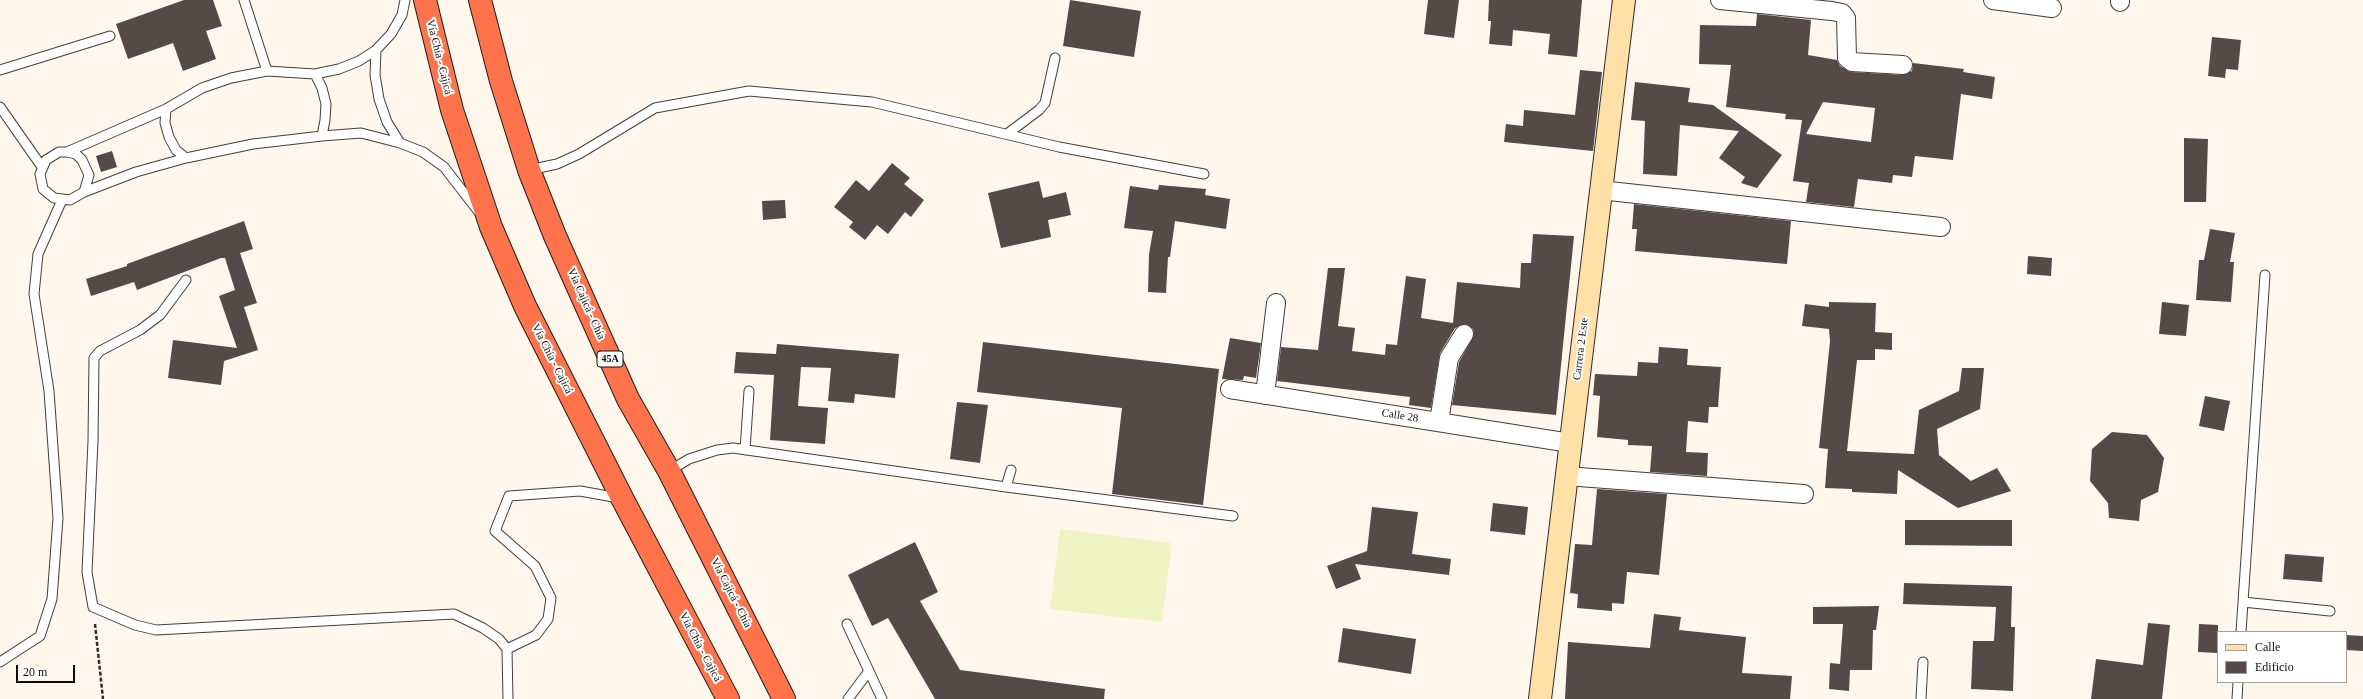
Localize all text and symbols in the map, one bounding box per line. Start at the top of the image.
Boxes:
street label: Vía Chía - Cajicá [423,18,455,96]
street label: Vía Cajicá - Chía [564,266,608,342]
street label: Carrera 2 Este [1571,317,1591,381]
street label: Vía Chía - Cajicá [529,322,575,396]
road number: 45A [597,351,623,367]
street label: Calle 28 [1381,407,1419,425]
street label: Vía Cajicá - Chía [708,556,754,630]
street label: Vía Chía - Cajicá [676,610,724,684]
legend [2217,631,2347,683]
text: Calle [2255,640,2280,654]
scale bar [18,657,77,683]
text: Edificio [2255,660,2294,674]
text: 20 m [23,665,47,679]

